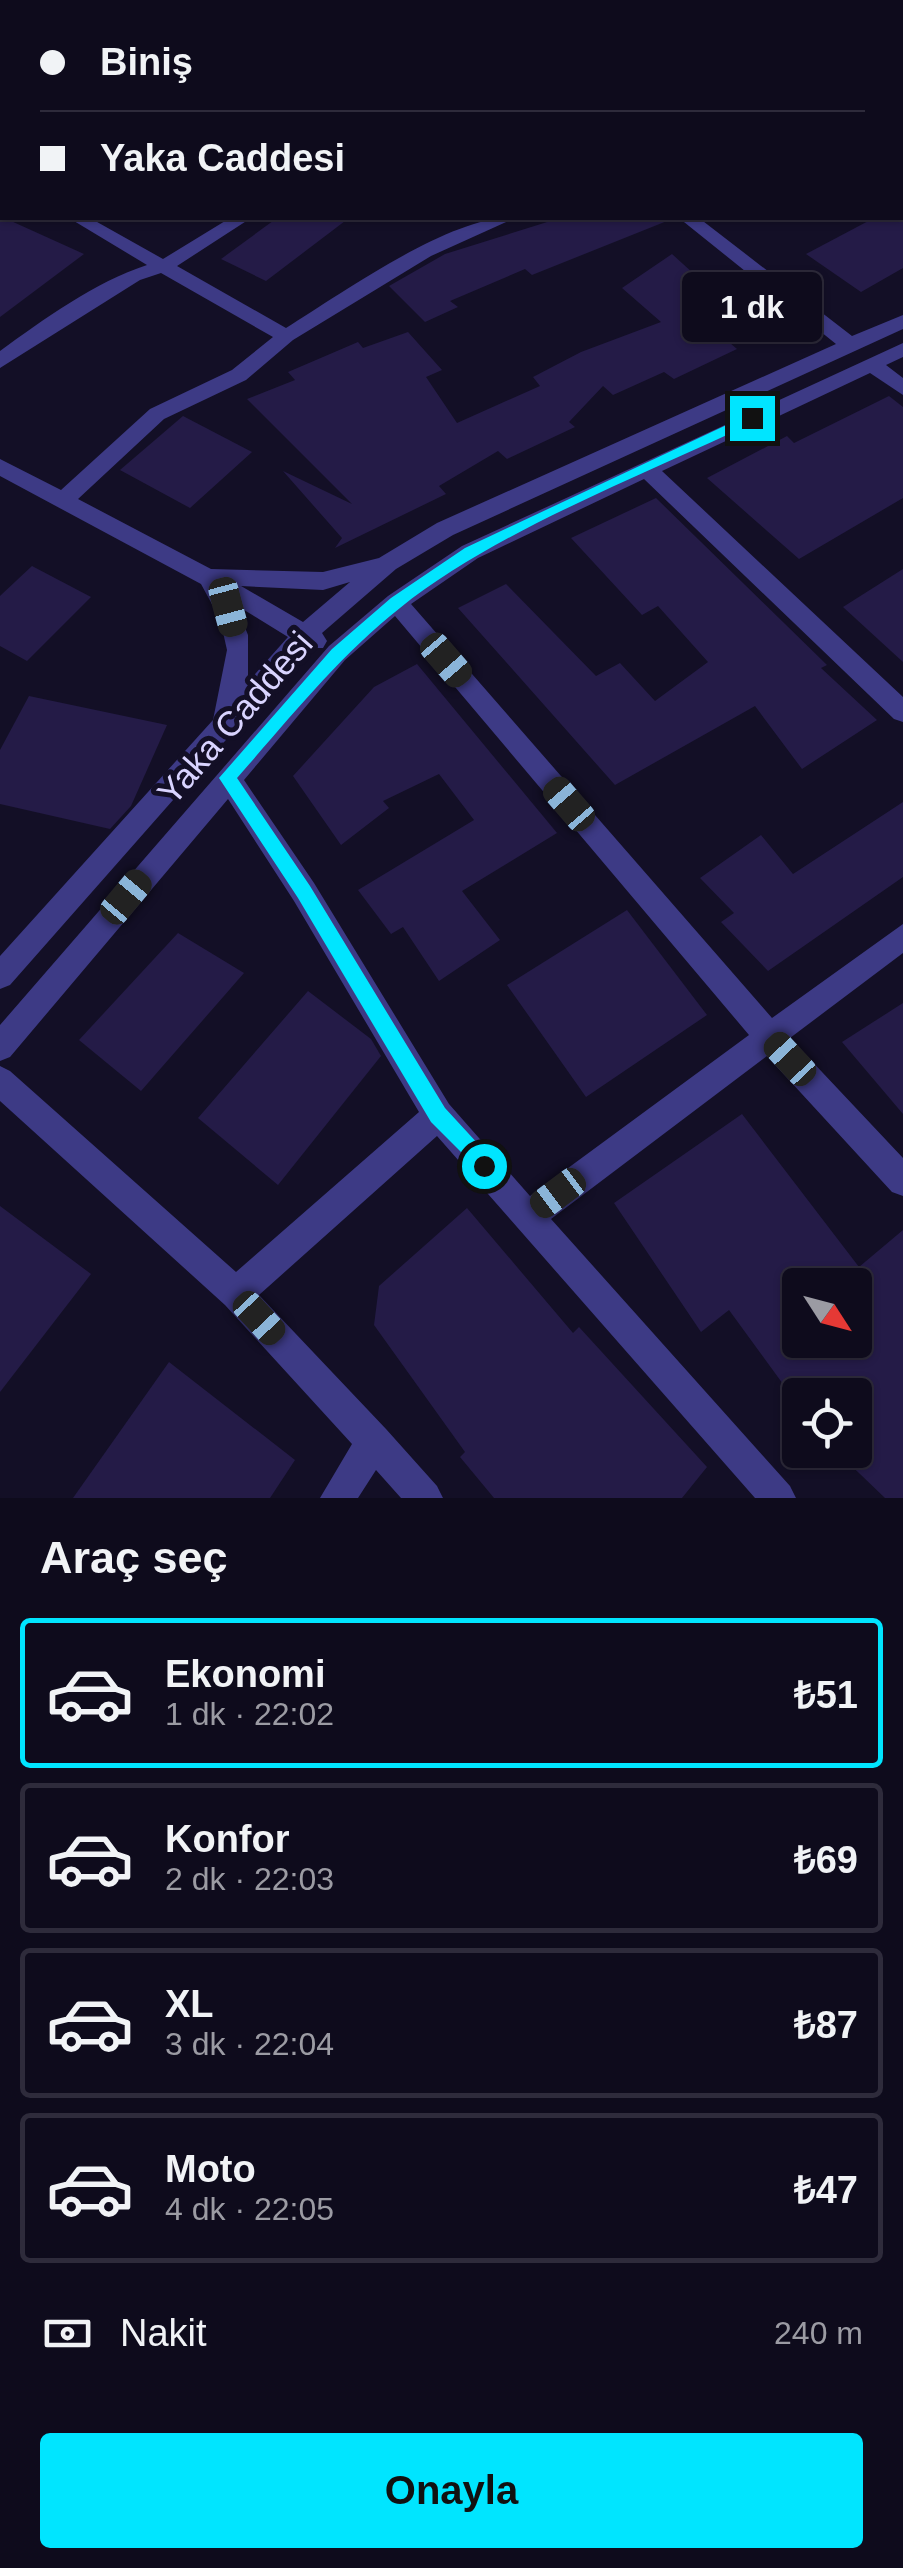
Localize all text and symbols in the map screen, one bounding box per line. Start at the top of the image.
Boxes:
text: Biniş [100,41,193,83]
text: Yaka Caddesi [100,137,345,179]
callout: 1 dk [682,273,822,343]
text: 1 dk [720,289,784,325]
route end [730,396,775,441]
car [206,574,250,640]
street label: Yaka Caddesi [149,624,320,812]
car [415,628,477,692]
car [538,772,600,836]
car [95,864,157,930]
car [759,1027,821,1091]
route start [462,1144,507,1189]
car [525,1163,591,1223]
north arrow [782,1268,872,1358]
map controls [782,1268,872,1468]
car [228,1286,290,1350]
button: locate [782,1378,872,1468]
text: Araç seç [40,1532,228,1583]
icon: car [45,1648,135,1738]
text: Ekonomi [165,1653,325,1695]
text: ₺51 [794,1674,858,1716]
text: 1 dk · 22:02 [165,1696,334,1732]
icon: car [45,1813,135,1903]
text: Konfor [165,1818,290,1860]
text: ₺69 [794,1839,858,1881]
text: 2 dk · 22:03 [165,1861,334,1897]
icon: car [45,1978,135,2068]
text: XL [165,1983,214,2025]
text: ₺87 [794,2004,858,2046]
text: 3 dk · 22:04 [165,2026,334,2062]
icon: car [45,2143,135,2233]
text: Moto [165,2148,256,2190]
text: ₺47 [794,2169,858,2211]
text: 4 dk · 22:05 [165,2191,334,2227]
icon: cash [40,2306,95,2361]
text: Nakit [120,2312,207,2354]
text: 240 m [774,2315,863,2351]
button: Onayla [40,2433,863,2548]

